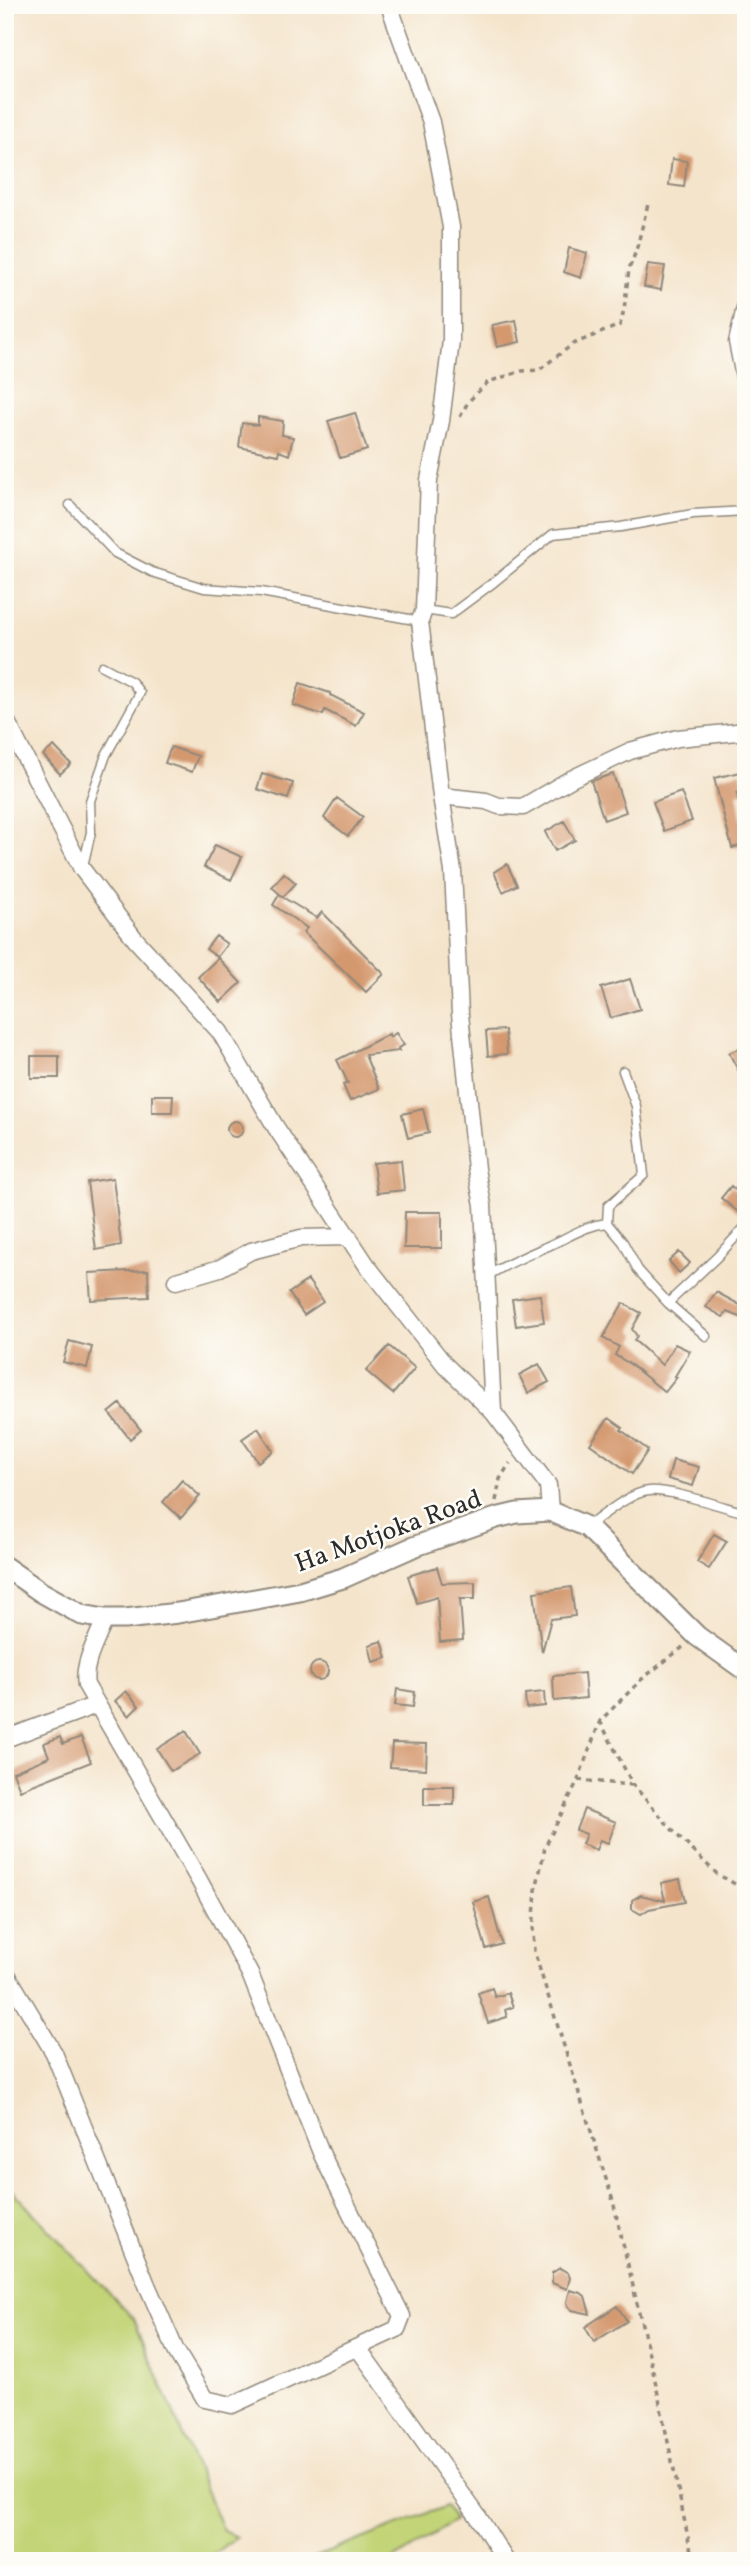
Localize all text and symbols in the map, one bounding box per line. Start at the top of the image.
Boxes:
street label: Ha Motjoka Road [290,1481,487,1582]

